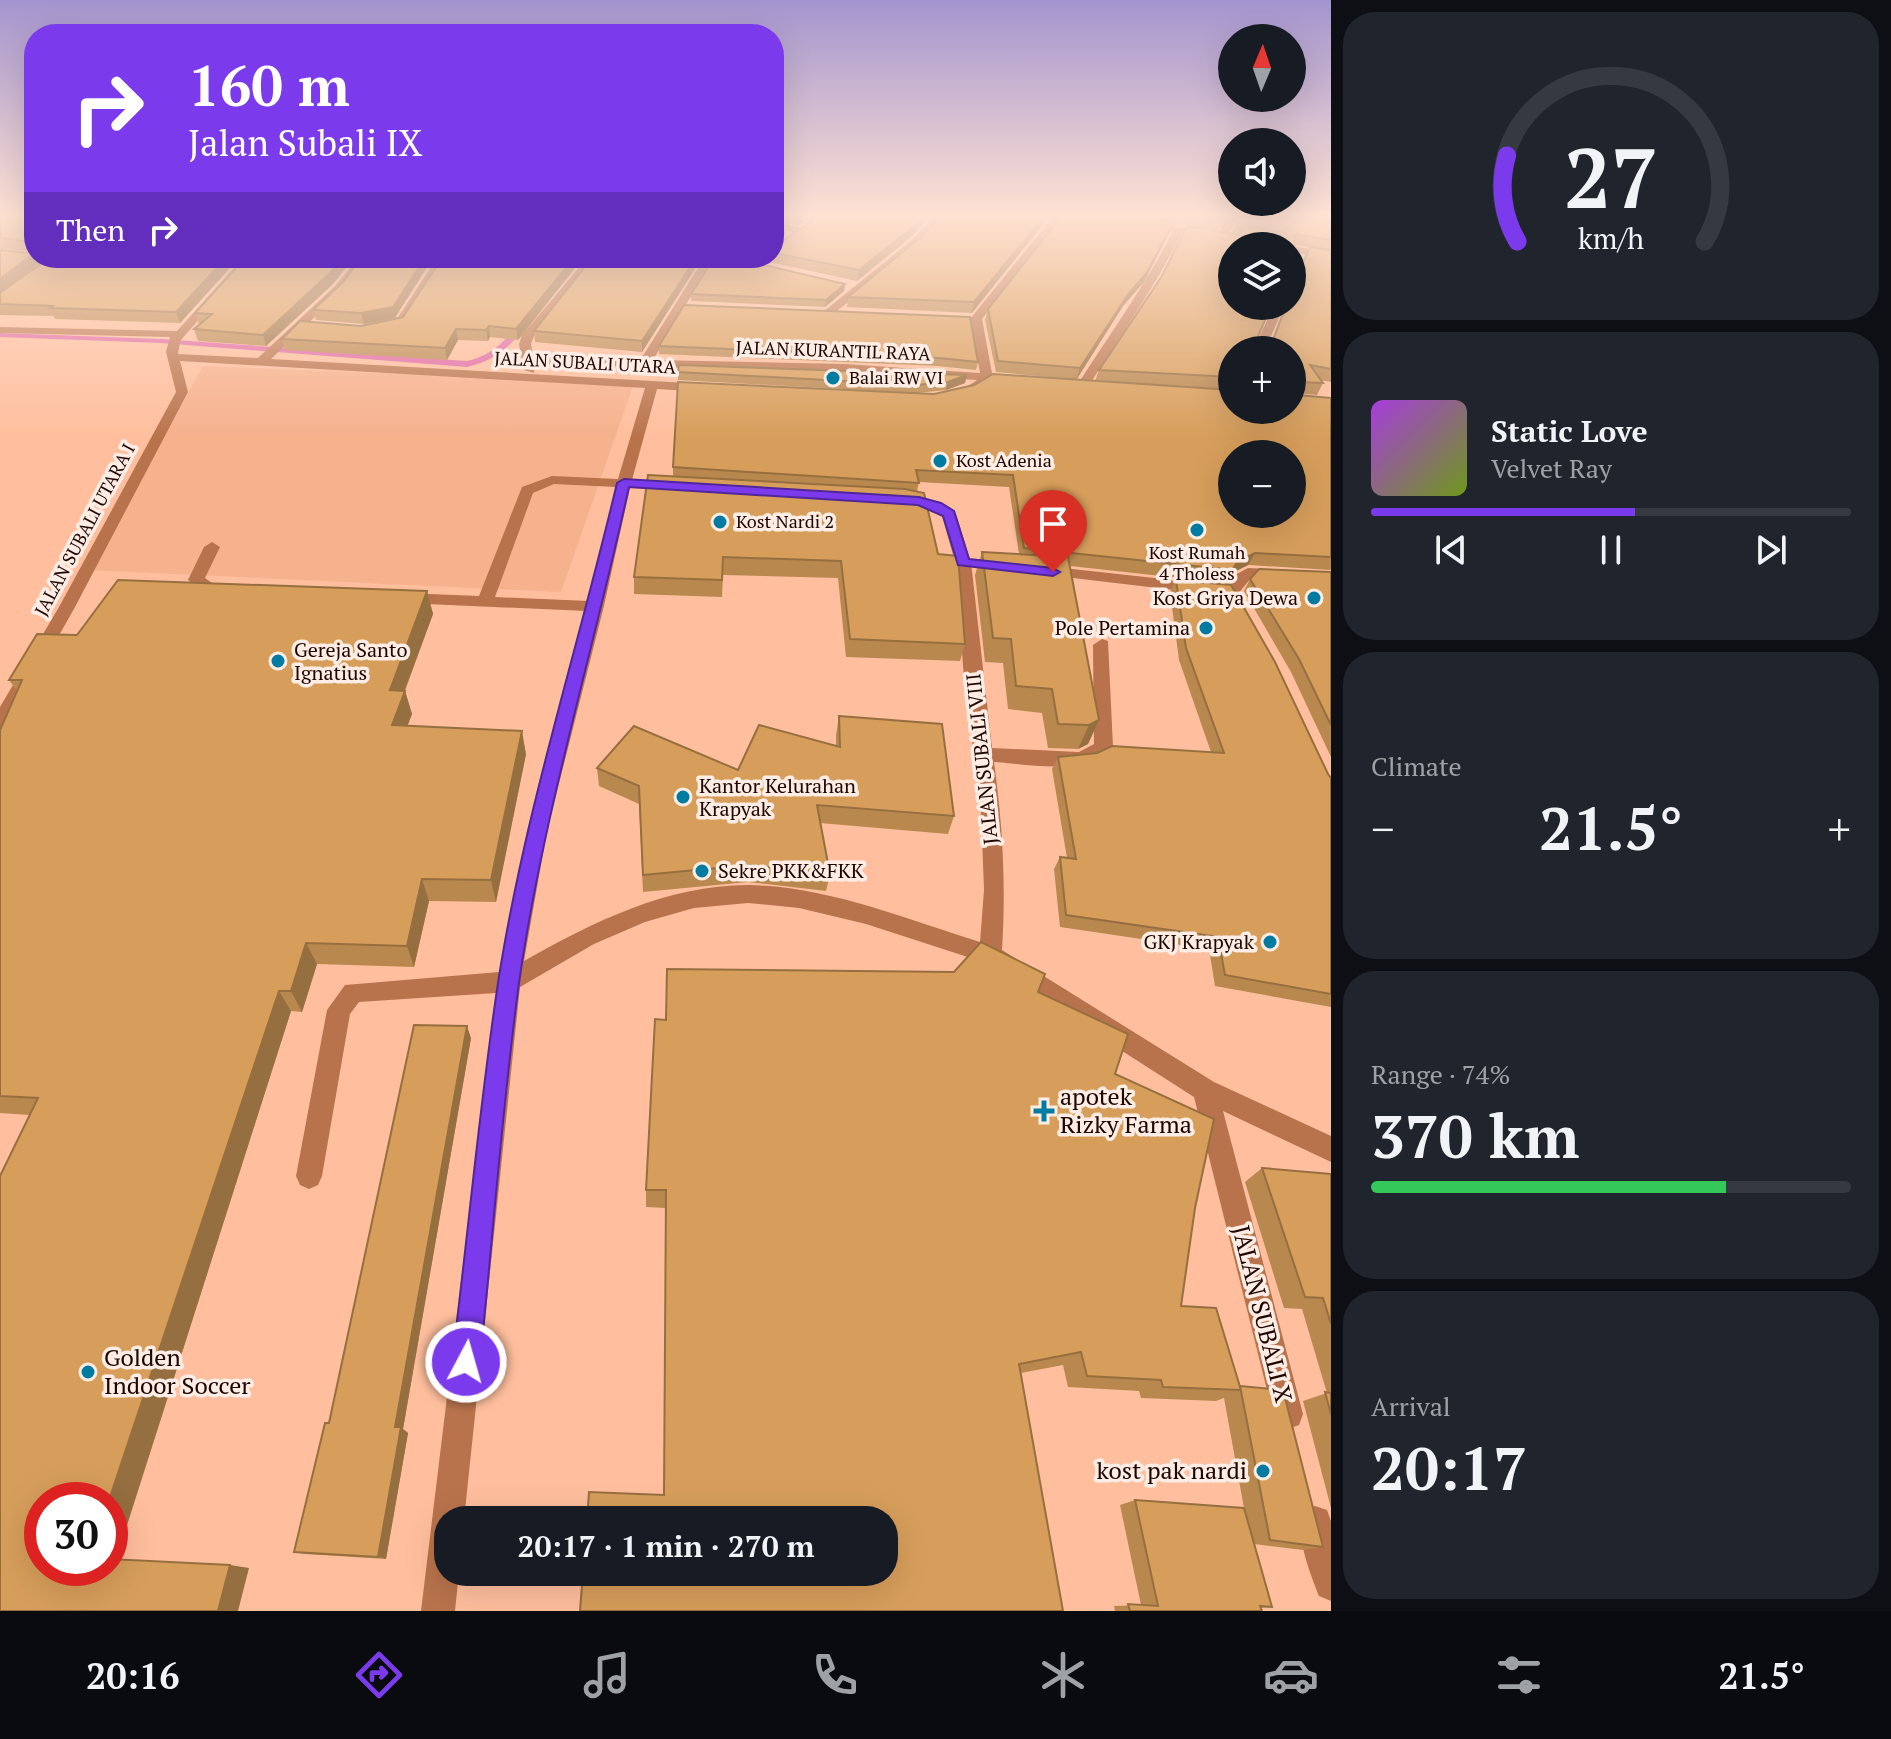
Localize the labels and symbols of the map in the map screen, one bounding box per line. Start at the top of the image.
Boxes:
north arrow [1218,24,1306,112]
street label: JALAN KURANTIL RAYA [735,335,932,365]
street label: JALAN SUBALI UTARA [494,345,677,379]
place label: Balai RW VI [849,365,943,389]
marker: Balai RW VI [824,369,842,387]
street label: JALAN SUBALI UTARA I [28,439,140,620]
place label: Kost Adenia [956,448,1052,472]
marker: Kost Adenia [931,452,949,470]
pin [1019,490,1087,572]
place label: Kost Nardi 2 [736,509,834,533]
marker: Kost Nardi 2 [711,513,729,531]
marker: Kost Rumah 4 Tholess [1188,521,1206,539]
place label: Kost Rumah 4 Tholess [1149,540,1246,585]
place label: Kost Griya Dewa [1153,584,1298,611]
marker: Kost Griya Dewa [1305,589,1323,607]
place label: Pole Pertamina [1055,614,1190,641]
marker: Pole Pertamina [1197,619,1215,637]
place label: Gereja Santo Ignatius [294,636,407,686]
marker: Gereja Santo Ignatius [269,652,287,670]
street label: JALAN SUBALI VIII [959,672,1004,846]
place label: Kantor Kelurahan Krapyak [699,772,856,822]
marker: Kantor Kelurahan Krapyak [674,788,692,806]
place label: Sekre PKK&FKK [718,857,864,884]
marker: Sekre PKK&FKK [693,862,711,880]
place label: GKJ Krapyak [1143,928,1255,955]
marker: GKJ Krapyak [1261,933,1279,951]
place label: apotek Rizky Farma [1060,1080,1192,1140]
marker: apotek Rizky Farma [1035,1102,1053,1120]
street label: JALAN SUBALI X [1226,1222,1300,1406]
position arrow [424,1320,508,1404]
place label: Golden Indoor Soccer [104,1341,251,1401]
marker: Golden Indoor Soccer [79,1363,97,1381]
place label: kost pak nardi [1096,1454,1247,1486]
marker: kost pak nardi [1254,1462,1272,1480]
speed limit sign: 30 [24,1482,128,1586]

